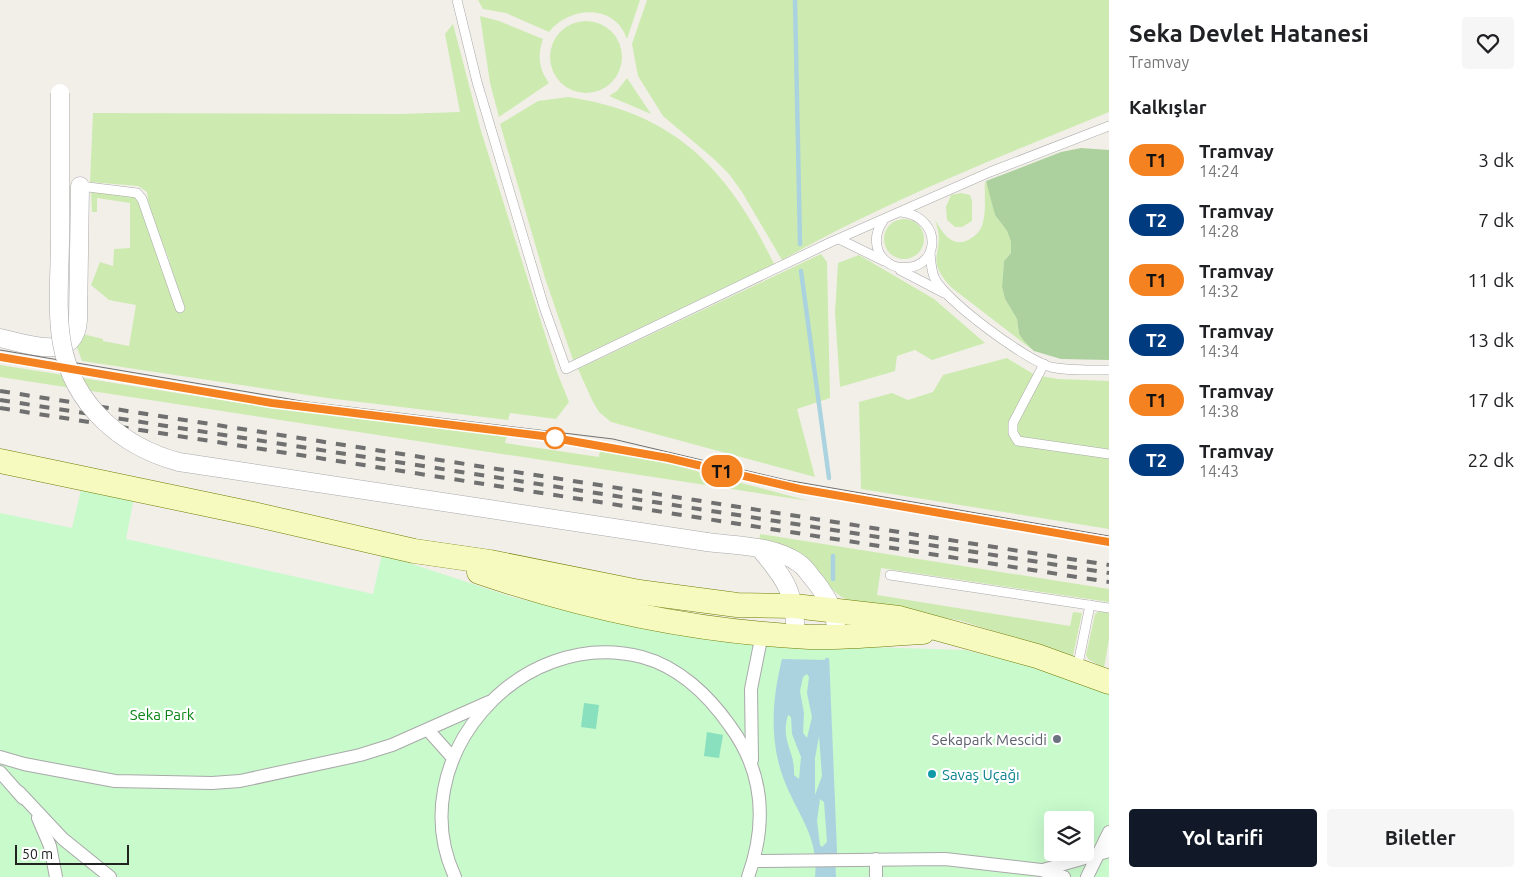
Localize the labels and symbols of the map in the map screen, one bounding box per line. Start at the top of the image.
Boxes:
unlabelled marker [544,427,566,449]
line badge: T1 [700,455,744,487]
park label: Seka Park [130,706,195,723]
place label: Sekapark Mescidi [932,731,1047,748]
marker: Sekapark Mescidi [1051,733,1063,745]
place label: Savaş Uçağı [942,766,1020,783]
marker: Savaş Uçağı [926,768,938,780]
scale bar [15,842,129,865]

